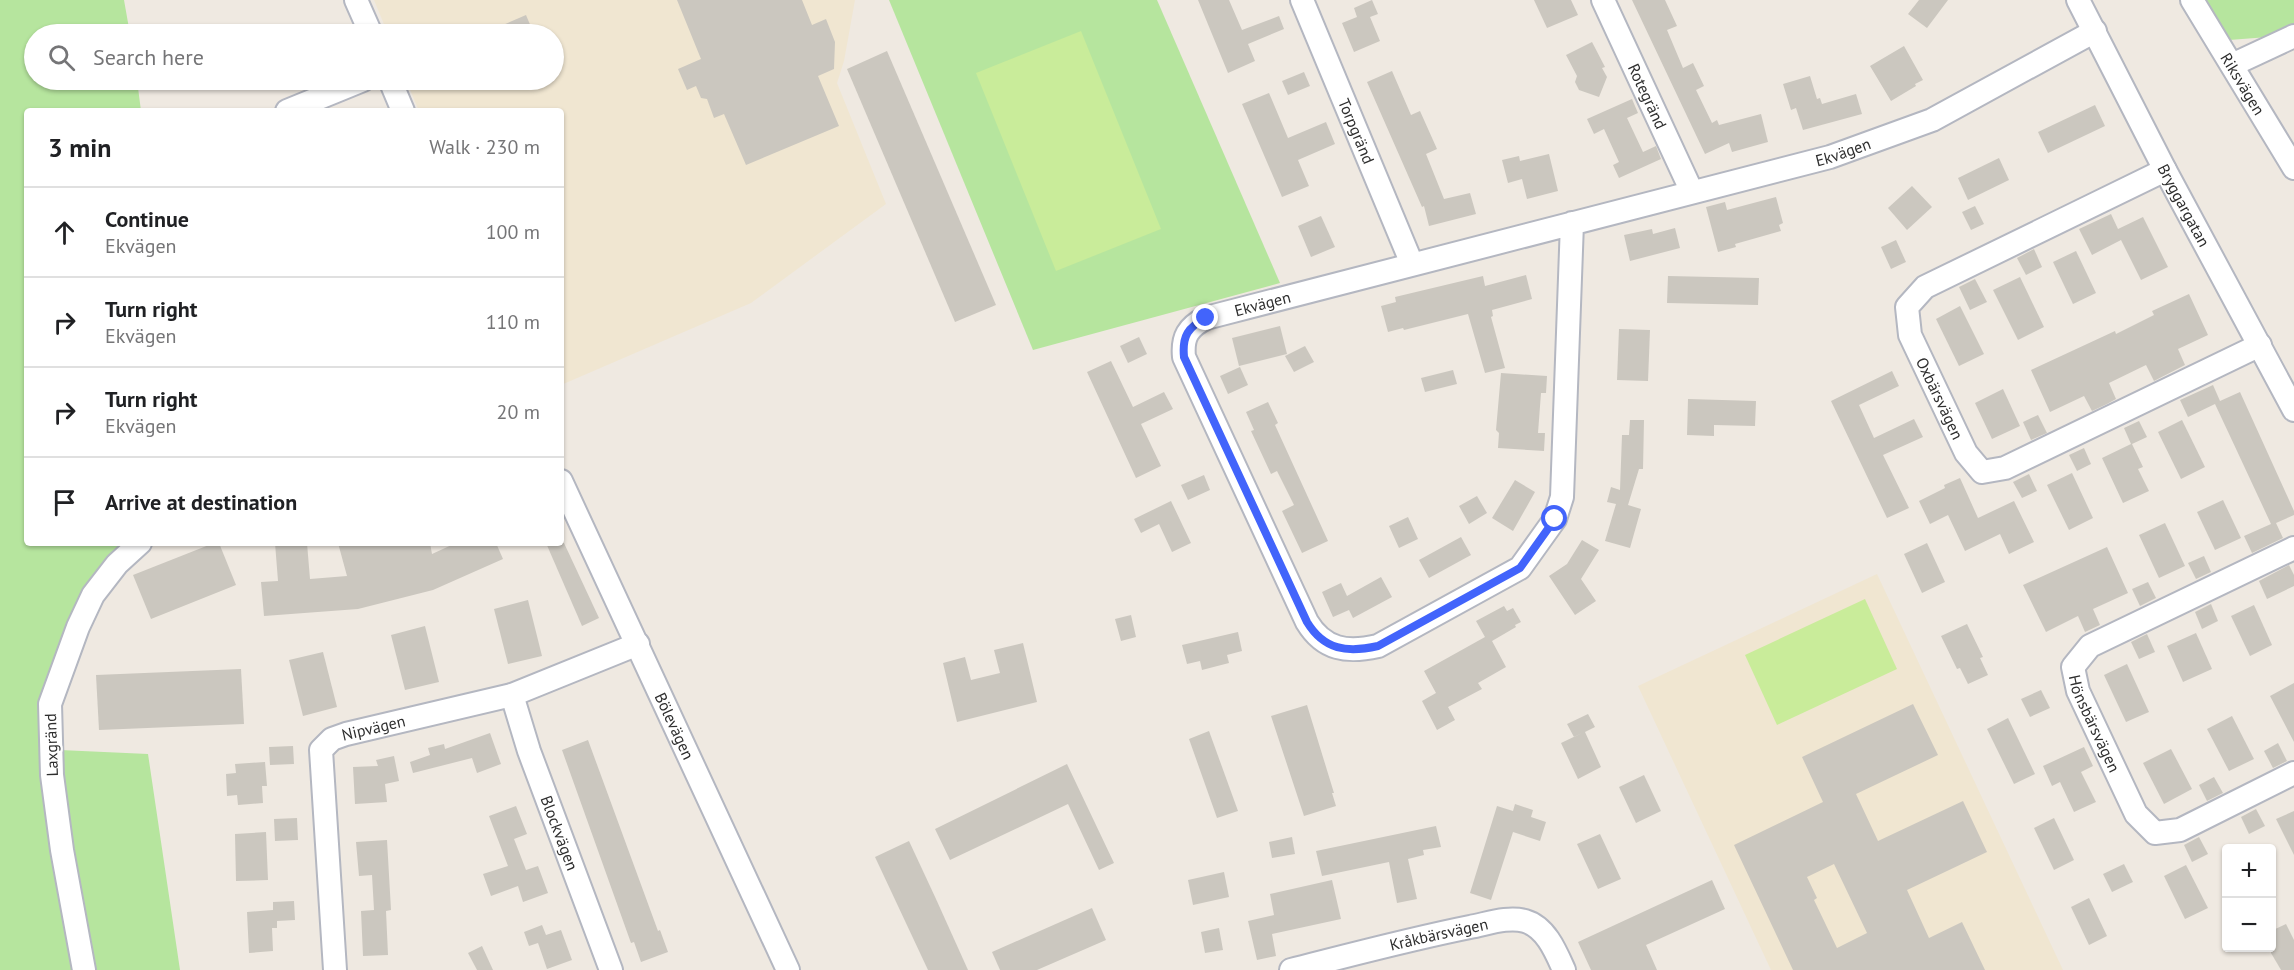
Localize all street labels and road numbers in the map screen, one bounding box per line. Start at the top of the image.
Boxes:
street label: Riksvägen [2216,49,2269,119]
street label: Rotegränd [1624,60,1671,132]
street label: Torpgränd [1334,95,1379,167]
street label: Ekvägen [1813,133,1873,170]
street label: Bryggargatan [2154,160,2214,250]
street label: Ekvägen [1232,287,1293,320]
street label: Oxbärsvägen [1912,354,1968,443]
street label: Hönsbärsvägen [2065,673,2125,775]
street label: Bölevägen [651,689,699,763]
street label: Nipvägen [340,710,407,745]
street label: Laxgränd [40,713,62,777]
street label: Blockvägen [537,793,583,873]
street label: Kråkbärsvägen [1387,913,1490,955]

